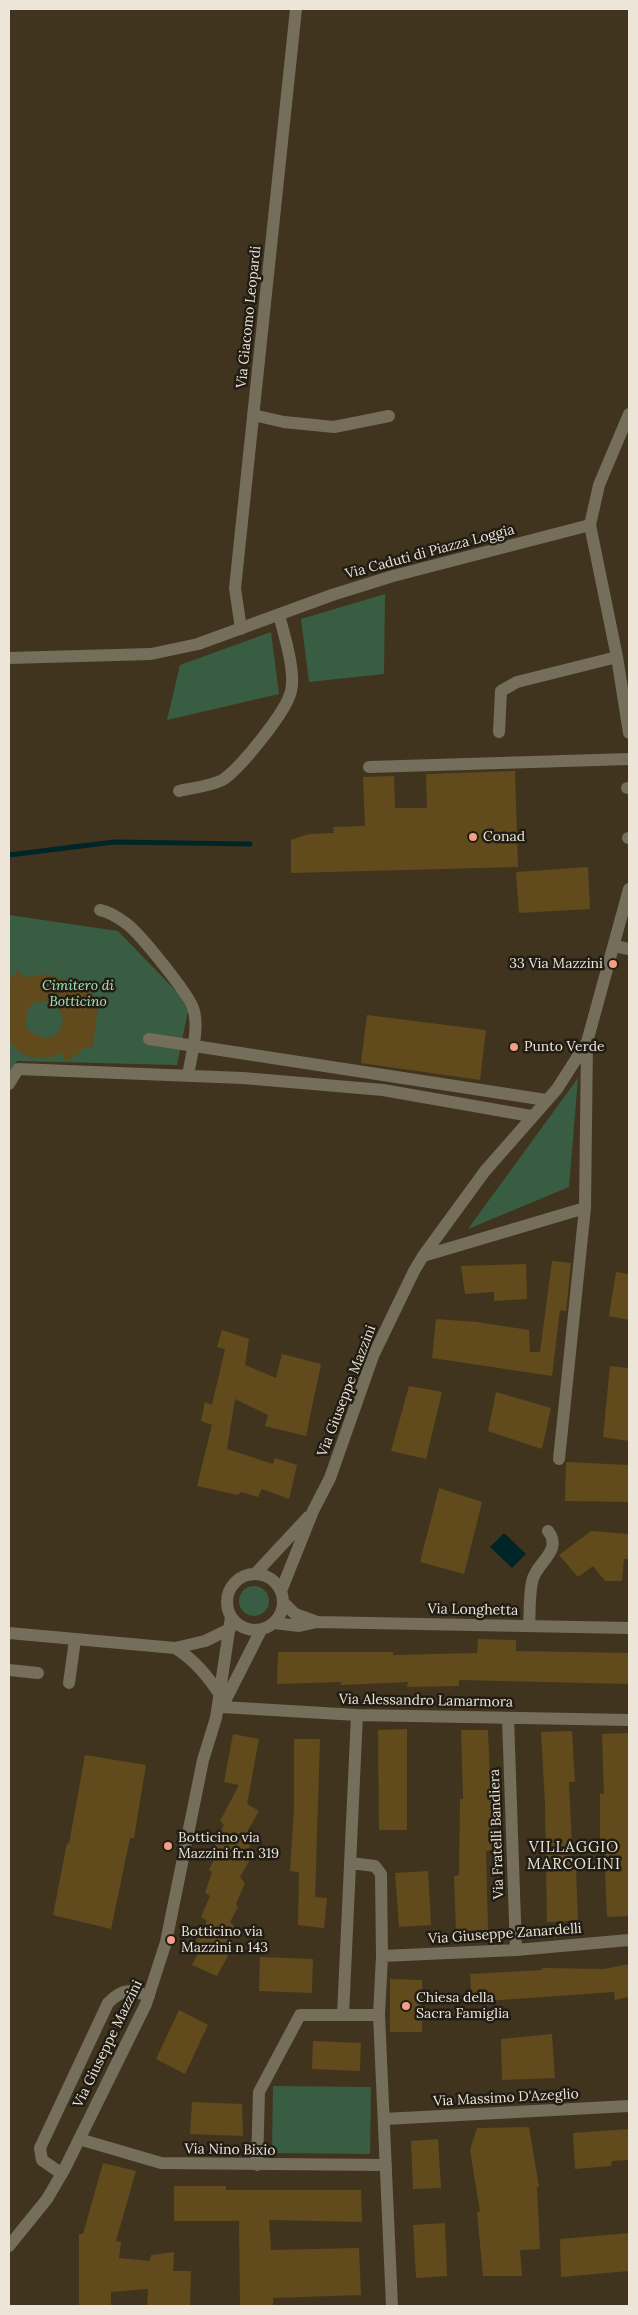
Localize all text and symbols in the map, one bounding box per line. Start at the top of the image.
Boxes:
street label: Via Giacomo Leopardi [233,245,265,389]
street label: Via Caduti di Piazza Loggia [344,521,516,583]
place label: Conad [483,829,525,845]
marker: Conad [467,831,479,843]
place label: 33 Via Mazzini [509,956,603,972]
marker: 33 Via Mazzini [607,958,619,970]
park label: Cimitero di Botticino [42,978,114,1010]
place label: Punto Verde [524,1039,605,1055]
marker: Punto Verde [508,1041,520,1053]
street label: Via Giuseppe Mazzini [314,1323,380,1459]
street label: Via Longhetta [428,1601,518,1619]
street label: Via Alessandro Lamarmora [339,1691,513,1711]
street label: Via Fratelli Bandiera [486,1769,508,1899]
place label: Botticino via Mazzini fr.n 319 [178,1830,279,1862]
district label: VILLAGGIO MARCOLINI [526,1839,622,1874]
marker: Botticino via Mazzini fr.n 319 [162,1840,174,1852]
street label: Via Giuseppe Zanardelli [428,1920,582,1948]
place label: Botticino via Mazzini n 143 [181,1924,268,1956]
marker: Botticino via Mazzini n 143 [165,1934,177,1946]
street label: Via Giuseppe Mazzini [70,1978,146,2110]
place label: Chiesa della Sacra Famiglia [416,1990,509,2022]
marker: Chiesa della Sacra Famiglia [400,2000,412,2012]
street label: Via Massimo D'Azeglio [433,2086,579,2110]
street label: Via Nino Bixio [184,2141,276,2159]

